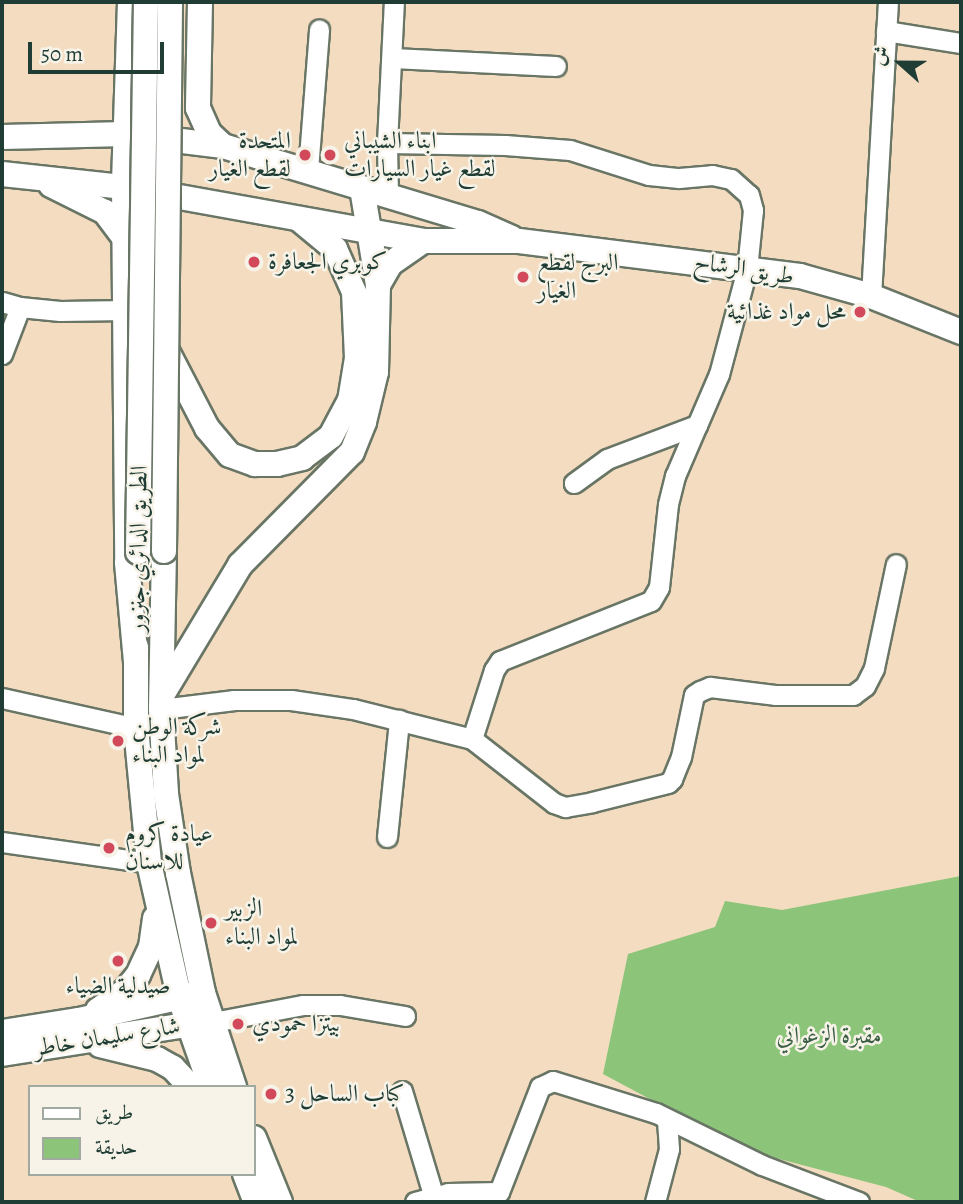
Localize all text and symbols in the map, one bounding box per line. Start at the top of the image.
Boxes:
scale bar [32,28,168,72]
north arrow [865,28,935,98]
text: 50 m [41,40,83,68]
text: ش [865,42,896,69]
place label: المتحدة لقطع الغيار [209,127,291,183]
place label: ابناء الشيباني لقطع غيار السيارات [344,127,496,183]
marker: المتحدة لقطع الغيار [297,147,313,163]
marker: ابناء الشيباني لقطع غيار السيارات [322,147,338,163]
street label: طريق الرشاح [692,247,796,291]
place label: كوبري الجعافرة [268,248,387,276]
place label: البرج لقطع الغيار [537,249,619,305]
marker: كوبري الجعافرة [246,254,262,270]
marker: البرج لقطع الغيار [515,269,531,285]
place label: محل مواد غذائية [727,298,846,326]
marker: محل مواد غذائية [852,304,868,320]
street label: الطريق الدائري جنزور [122,465,154,633]
place label: شركة الوطن لمواد البناء [132,713,222,769]
marker: شركة الوطن لمواد البناء [110,733,126,749]
place label: عيادة كروم للاسنان [125,820,213,876]
marker: عيادة كروم للاسنان [99,838,119,858]
place label: الزبير لمواد البناء [225,895,298,951]
marker: الزبير لمواد البناء [203,915,219,931]
marker: صيدلية الضياء [110,953,126,969]
place label: صيدلية الضياء [65,972,171,1000]
place label: بيتزا حمودي [252,1010,340,1038]
street label: شارع سليمان خاطر [32,1011,182,1063]
marker: بيتزا حمودي [230,1016,246,1032]
park label: مقبرة الزغواني [776,1022,882,1050]
place label: كباب الساحل 3 [285,1080,404,1108]
legend [28,1085,256,1176]
marker: كباب الساحل 3 [263,1086,279,1102]
text: طريق [95,1098,133,1126]
text: حديقة [95,1133,138,1161]

